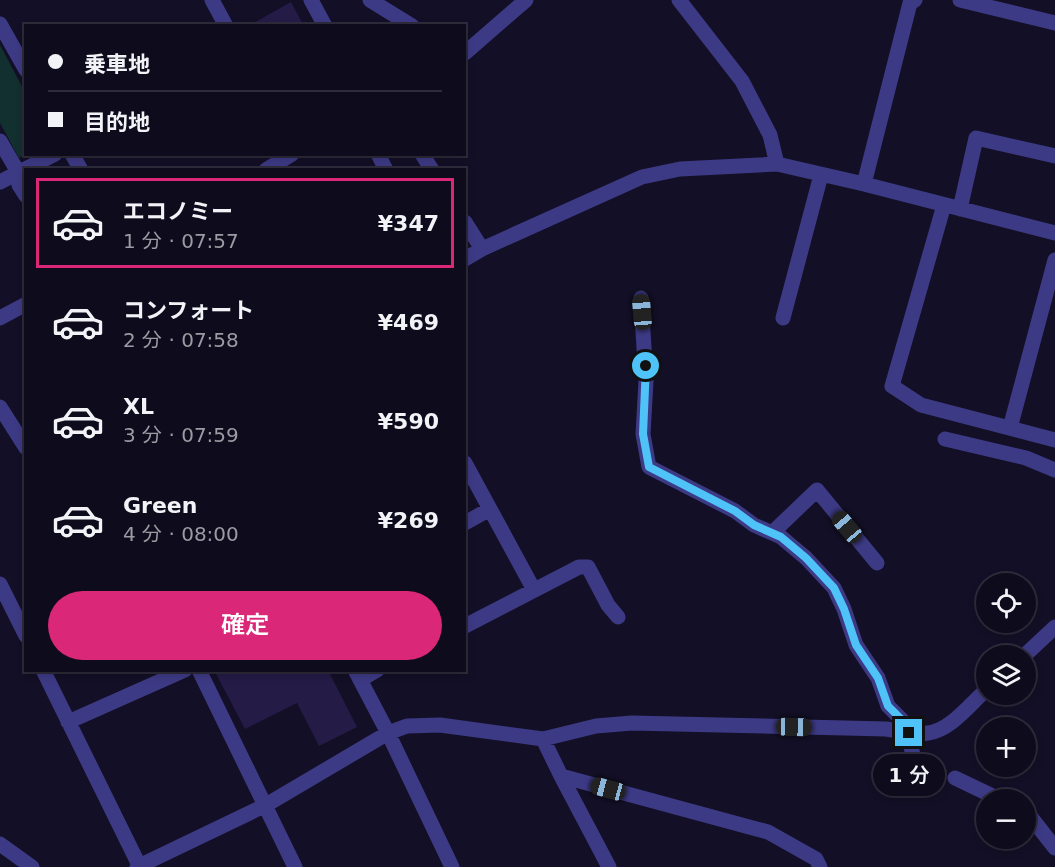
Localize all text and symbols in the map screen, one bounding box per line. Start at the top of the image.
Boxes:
text: 乗車地 [84,52,150,77]
text: 目的地 [84,110,150,135]
icon: car [51,196,105,250]
text: エコノミー [123,199,233,224]
text: ¥347 [378,211,439,236]
text: 1 分 · 07:57 [123,229,239,253]
car [631,293,653,331]
icon: car [51,295,105,349]
text: コンフォート [123,298,254,323]
text: ¥469 [378,310,439,335]
text: 2 分 · 07:58 [123,328,239,352]
route start [632,352,659,379]
icon: car [51,394,105,448]
text: XL [123,394,154,419]
text: ¥590 [378,409,439,434]
text: 3 分 · 07:59 [123,423,239,447]
icon: car [51,493,105,547]
text: Green [123,493,197,518]
car [829,507,865,547]
text: ¥269 [378,508,439,533]
text: 4 分 · 08:00 [123,522,239,546]
map controls [976,573,1036,849]
button: locate [976,573,1036,633]
button: 確定 [48,591,442,660]
button: layers [976,645,1036,705]
button: + [976,717,1036,777]
car [776,718,812,736]
route end [895,719,922,746]
callout: 1 分 [873,754,945,796]
text: 1 分 [889,763,929,787]
car [588,776,628,802]
button: − [976,789,1036,849]

